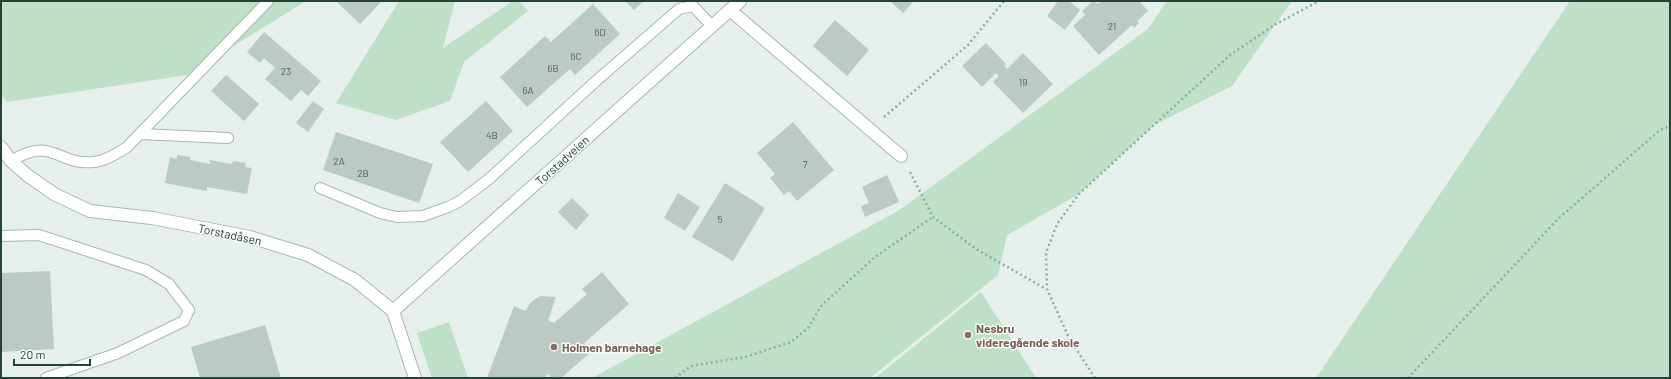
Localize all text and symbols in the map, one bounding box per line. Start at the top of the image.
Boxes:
house number: 21 [1108,20,1116,32]
house number: 6D [594,26,606,38]
house number: 6C [570,50,582,62]
house number: 6B [547,62,559,74]
house number: 23 [281,65,291,77]
house number: 19 [1019,76,1027,88]
house number: 6A [522,84,534,96]
house number: 4B [486,129,498,141]
street label: Torstadveien [532,132,592,188]
house number: 2A [333,155,345,167]
house number: 7 [803,158,808,170]
house number: 2B [357,167,369,179]
house number: 5 [717,213,723,225]
street label: Torstadåsen [197,220,263,248]
place label: Nesbru videregående skole [976,321,1080,349]
marker: Nesbru videregående skole [963,330,973,340]
place label: Holmen barnehage [562,340,662,354]
scale bar [14,341,90,367]
marker: Holmen barnehage [549,342,559,352]
text: 20 m [20,347,46,361]

